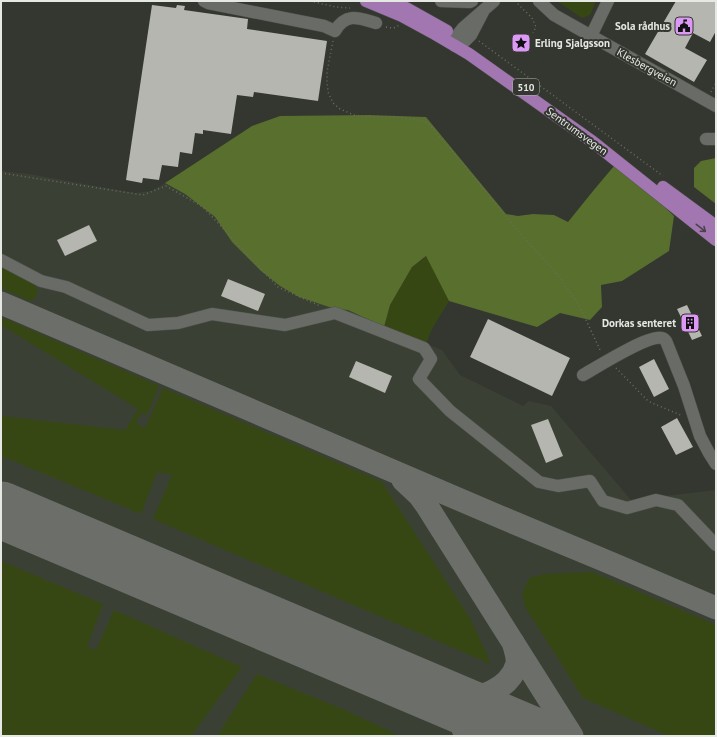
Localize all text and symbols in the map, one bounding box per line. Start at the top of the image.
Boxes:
public building icon: Sola rådhus [673,15,695,37]
place label: Sola rådhus [615,19,670,33]
place icon: Erling Sjalgsson [510,32,532,54]
place label: Erling Sjalgsson [535,36,610,50]
street label: Klesbergveien [614,45,680,89]
road number: 510 [513,79,539,95]
street label: Sentrumsvegen [544,104,610,158]
one-way arrow [695,223,706,232]
building icon: Dorkas senteret [679,312,701,334]
place label: Dorkas senteret [602,316,676,330]

